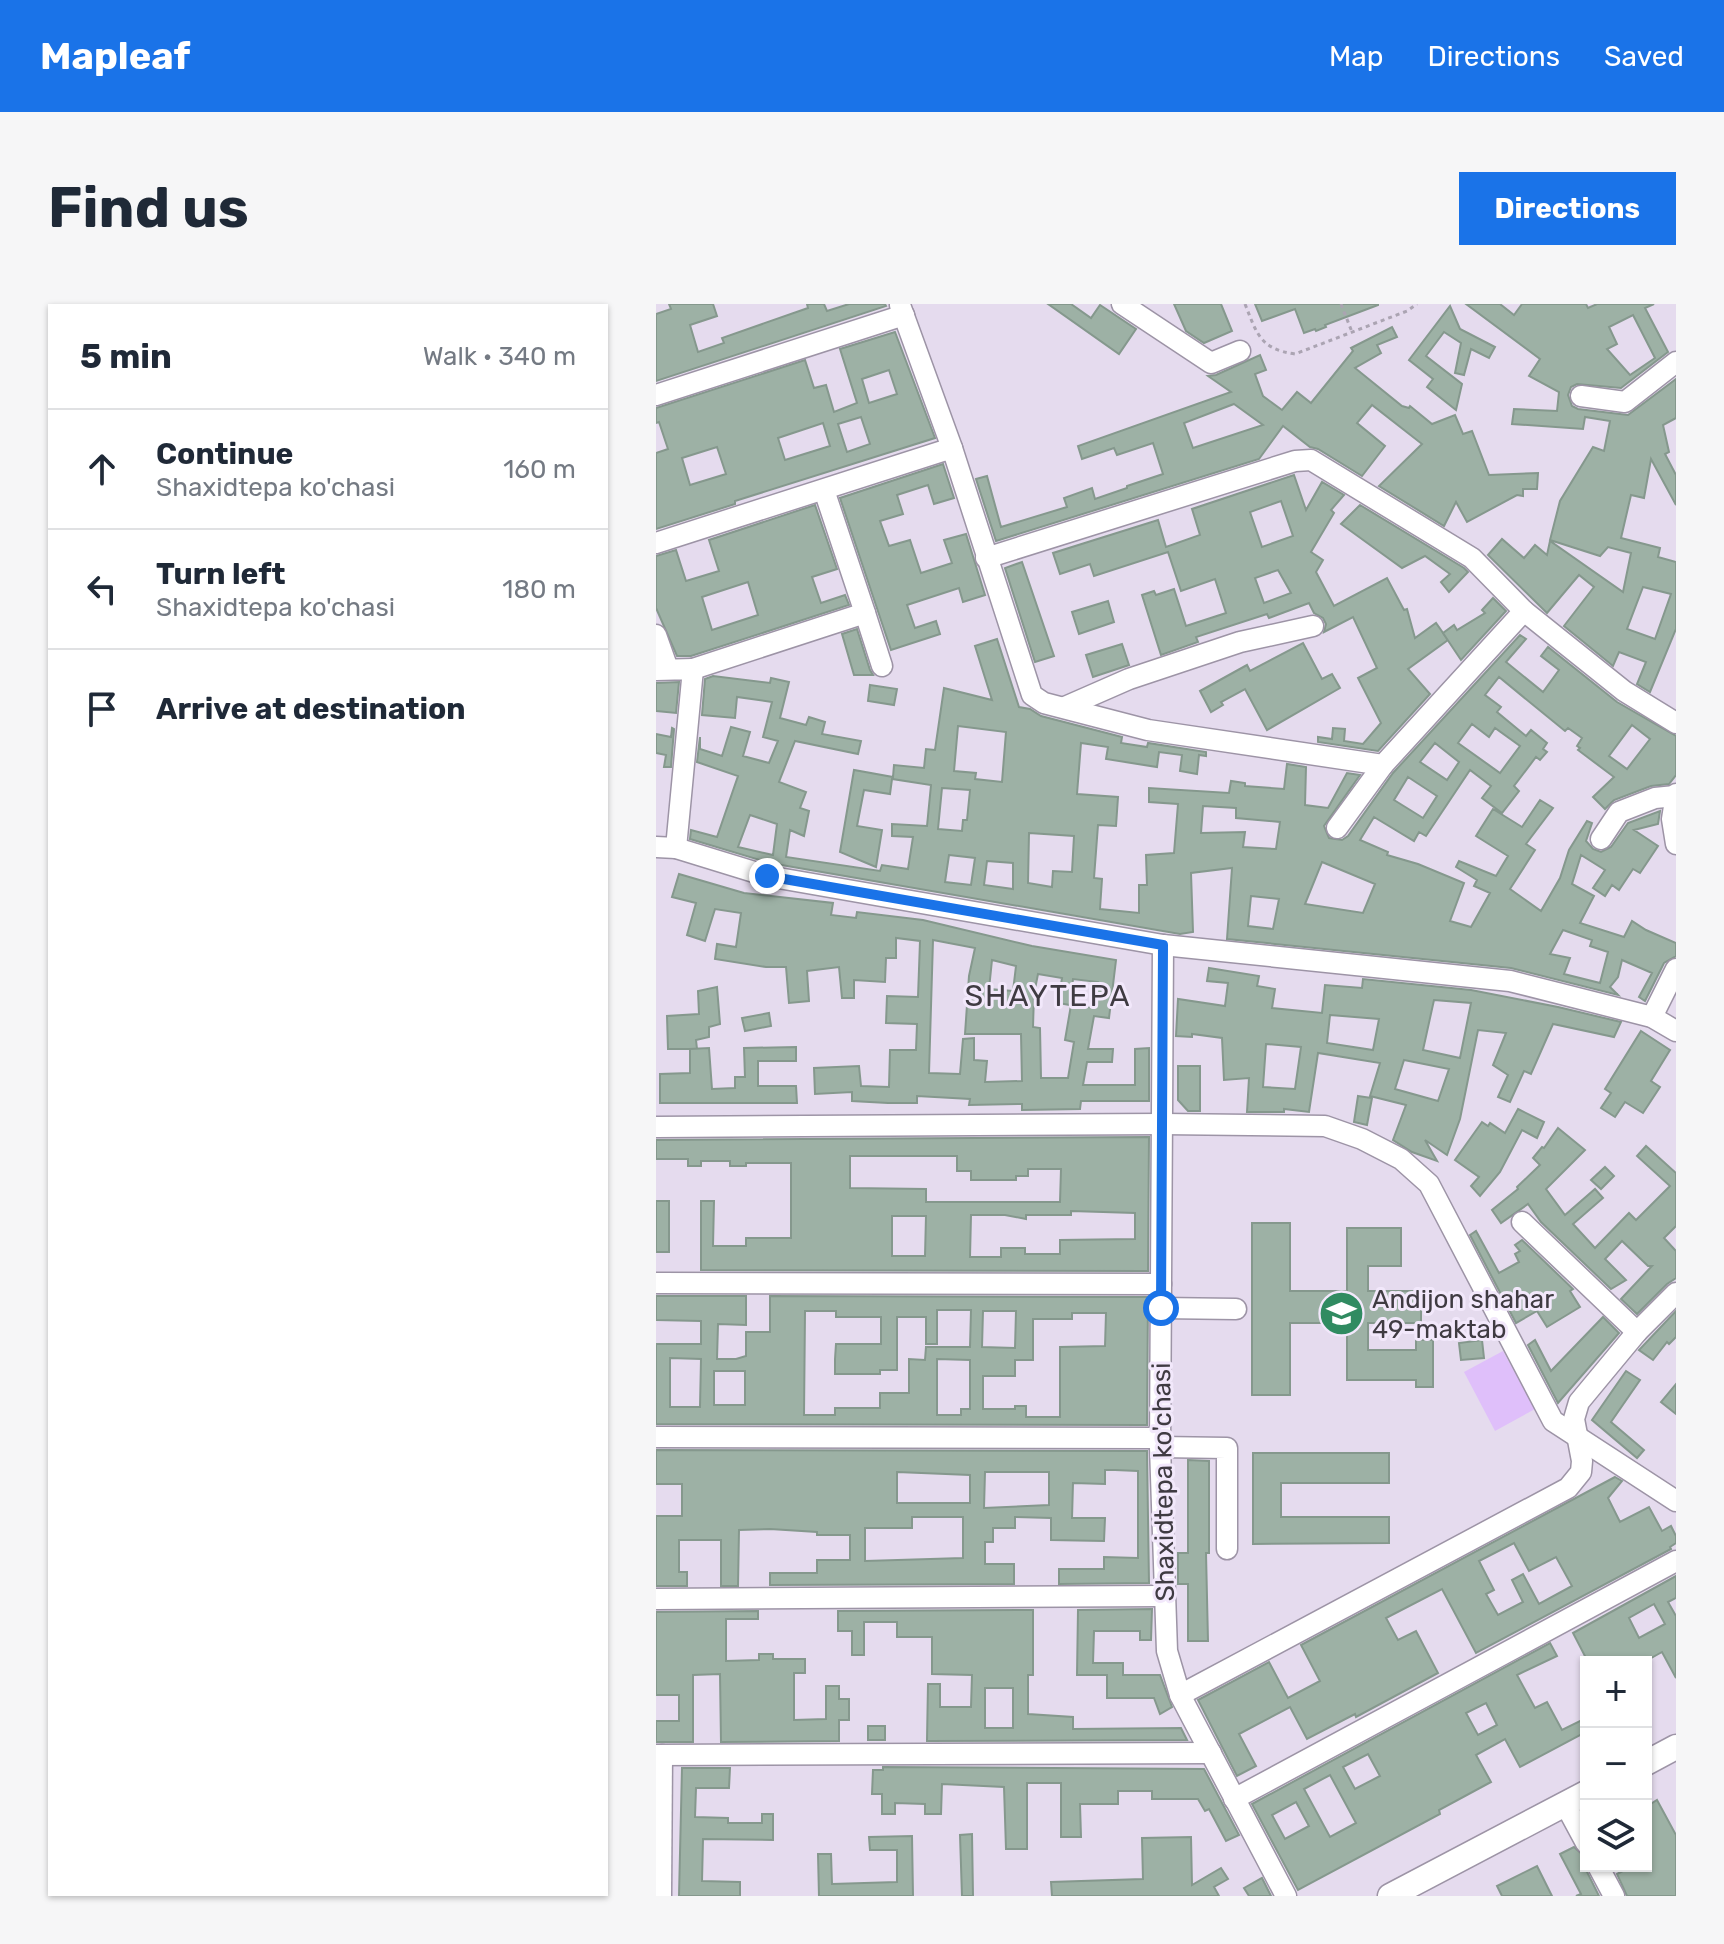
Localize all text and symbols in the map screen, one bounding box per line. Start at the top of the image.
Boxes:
text: Mapleaf [40,33,190,79]
text: Map [1329,40,1383,73]
text: Directions [1427,40,1560,73]
text: Saved [1604,40,1684,73]
button: Directions [1459,172,1676,245]
text: Find us [48,175,249,241]
text: 5 min [80,336,172,377]
text: Walk · 340 m [423,341,576,372]
text: Continue [156,436,293,472]
icon: ahead [80,447,124,491]
text: 160 m [503,454,576,485]
text: Shaxidtepa ko'chasi [156,472,395,503]
text: Turn left [156,556,286,592]
icon: left [80,567,124,611]
text: 180 m [502,574,576,605]
text: Shaxidtepa ko'chasi [156,592,395,623]
icon: arrive [80,687,124,731]
text: Arrive at destination [156,691,466,727]
route end [749,858,785,894]
district label: SHAYTEPA [964,978,1132,1014]
place label: Andijon shahar 49-maktab [1372,1284,1554,1345]
route start [1143,1290,1179,1326]
school or university icon: Andijon shahar 49-maktab [1317,1290,1365,1338]
street label: Shaxidtepa ko'chasi [1146,1362,1181,1602]
map controls [1580,1656,1652,1872]
button: + [1580,1656,1652,1728]
button: − [1580,1728,1652,1800]
button: layers [1580,1800,1652,1872]

